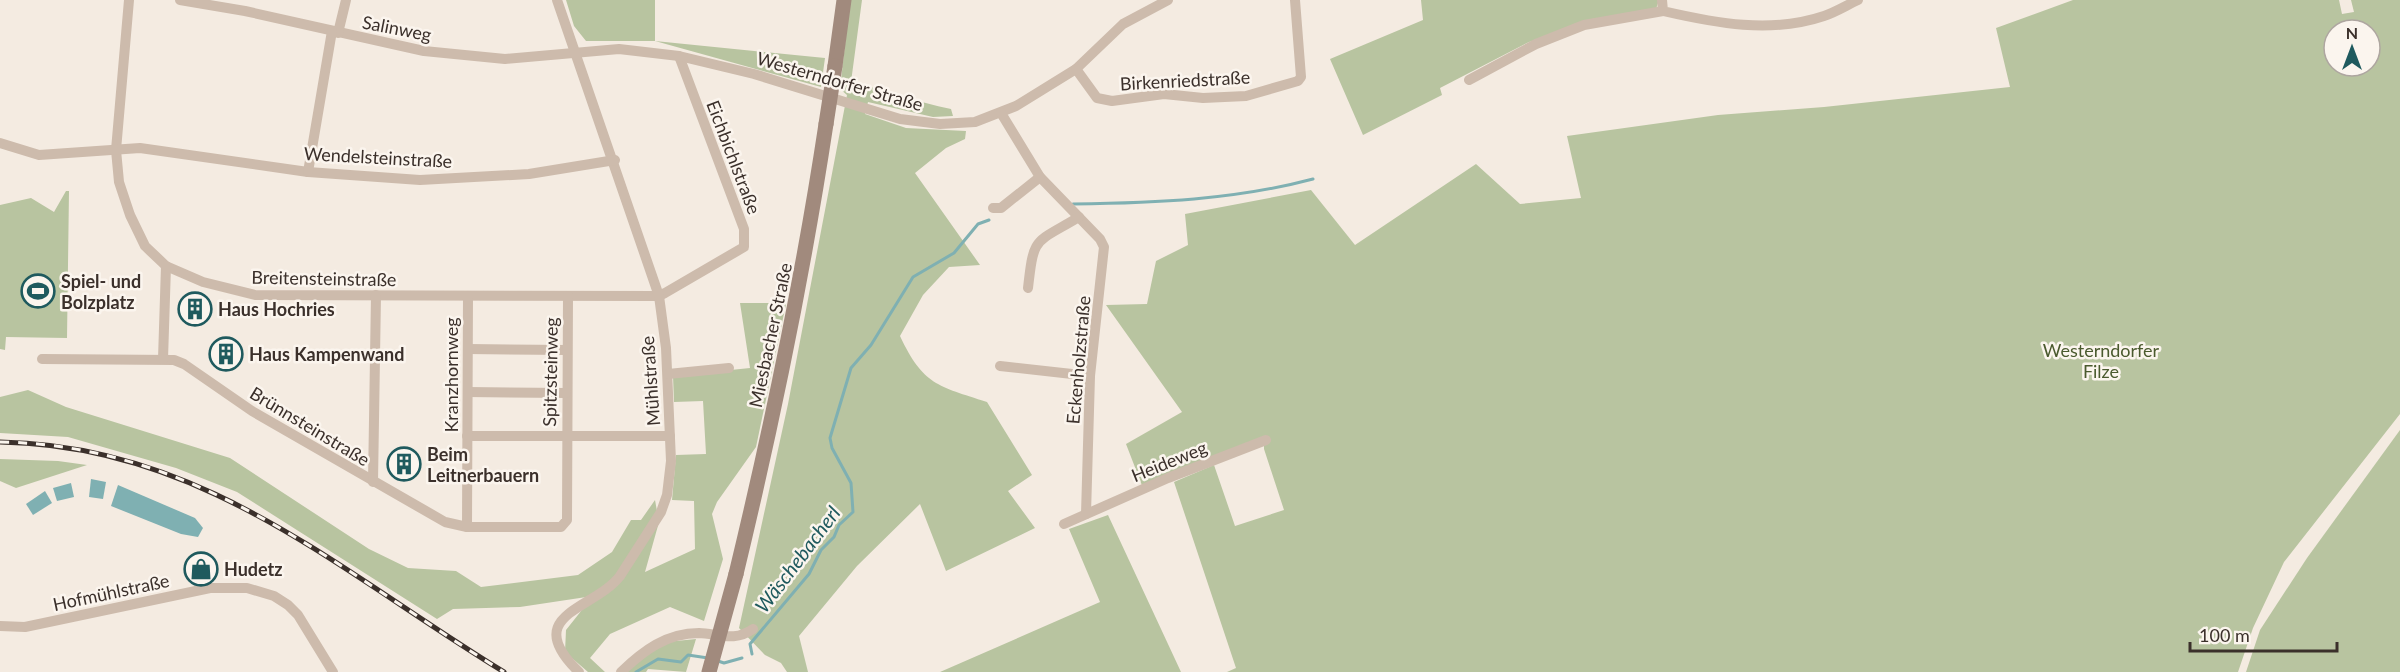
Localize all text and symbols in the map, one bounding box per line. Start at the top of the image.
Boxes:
street label: Salinweg [361,11,433,45]
north arrow [2322,18,2382,78]
text: N [2346,23,2358,42]
street label: Westerndorfer Straße [754,47,926,115]
street label: Birkenriedstraße [1119,66,1251,94]
street label: Eichbichlstraße [702,97,766,217]
street label: Wendelsteinstraße [303,142,453,172]
street label: Miesbacher Straße [744,261,796,409]
street label: Breitensteinstraße [251,266,397,290]
place label: Spiel- und Bolzplatz [61,270,141,313]
sports icon: Spiel- und Bolzplatz [20,273,56,309]
building icon: Haus Hochries [177,291,213,327]
street label: Eckenholzstraße [1061,295,1095,425]
place label: Haus Hochries [218,298,335,320]
street label: Kranzhornweg [440,317,462,433]
street label: Spitzsteinweg [538,317,562,427]
street label: Mühlstraße [636,335,664,427]
building icon: Haus Kampenwand [208,336,244,372]
park label: Westerndorfer Filze [2043,339,2160,382]
place label: Haus Kampenwand [249,343,404,365]
street label: Brünnsteinstraße [246,382,374,470]
street label: Heideweg [1128,436,1210,486]
place label: Beim Leitnerbauern [427,443,539,486]
building icon: Beim Leitnerbauern [386,446,422,482]
water label: Wäschebacherl [749,501,845,617]
shop icon: Hudetz [183,551,219,587]
place label: Hudetz [224,558,283,580]
street label: Hofmühlstraße [51,569,171,615]
scale bar [2190,615,2337,653]
text: 100 m [2199,624,2250,646]

